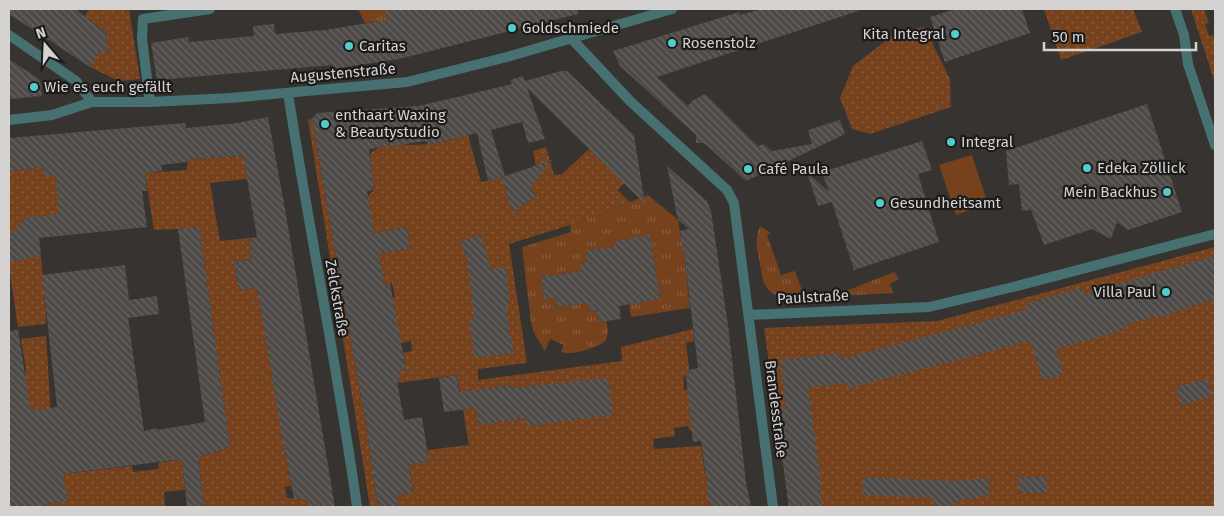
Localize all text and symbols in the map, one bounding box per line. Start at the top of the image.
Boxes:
place label: Goldschmiede [522,19,619,37]
north arrow [20,20,70,70]
scale bar [1044,20,1196,52]
marker: Goldschmiede [506,22,518,34]
text: N [34,24,48,43]
place label: Kita Integral [862,25,946,43]
marker: Kita Integral [949,28,961,40]
text: 50 m [1052,28,1085,46]
place label: Rosenstolz [682,34,756,52]
place label: Caritas [359,37,406,55]
marker: Rosenstolz [666,37,678,49]
marker: Caritas [343,40,355,52]
street label: Augustenstraße [290,59,396,87]
place label: Wie es euch gefällt [44,78,172,96]
marker: Wie es euch gefällt [28,81,40,93]
place label: enthaart Waxing & Beautystudio [335,106,446,141]
marker: enthaart Waxing & Beautystudio [319,118,331,130]
place label: Integral [961,133,1014,151]
marker: Integral [945,136,957,148]
place label: Edeka Zöllick [1097,159,1186,177]
place label: Café Paula [758,160,829,178]
marker: Edeka Zöllick [1081,162,1093,174]
marker: Café Paula [742,163,754,175]
place label: Mein Backhus [1064,183,1157,201]
marker: Mein Backhus [1161,186,1173,198]
place label: Gesundheitsamt [890,194,1002,212]
marker: Gesundheitsamt [874,197,886,209]
street label: Zelckstraße [321,258,353,338]
place label: Villa Paul [1093,283,1157,301]
street label: Paulstraße [777,286,849,308]
marker: Villa Paul [1160,286,1172,298]
street label: Brandesstraße [761,359,791,459]

